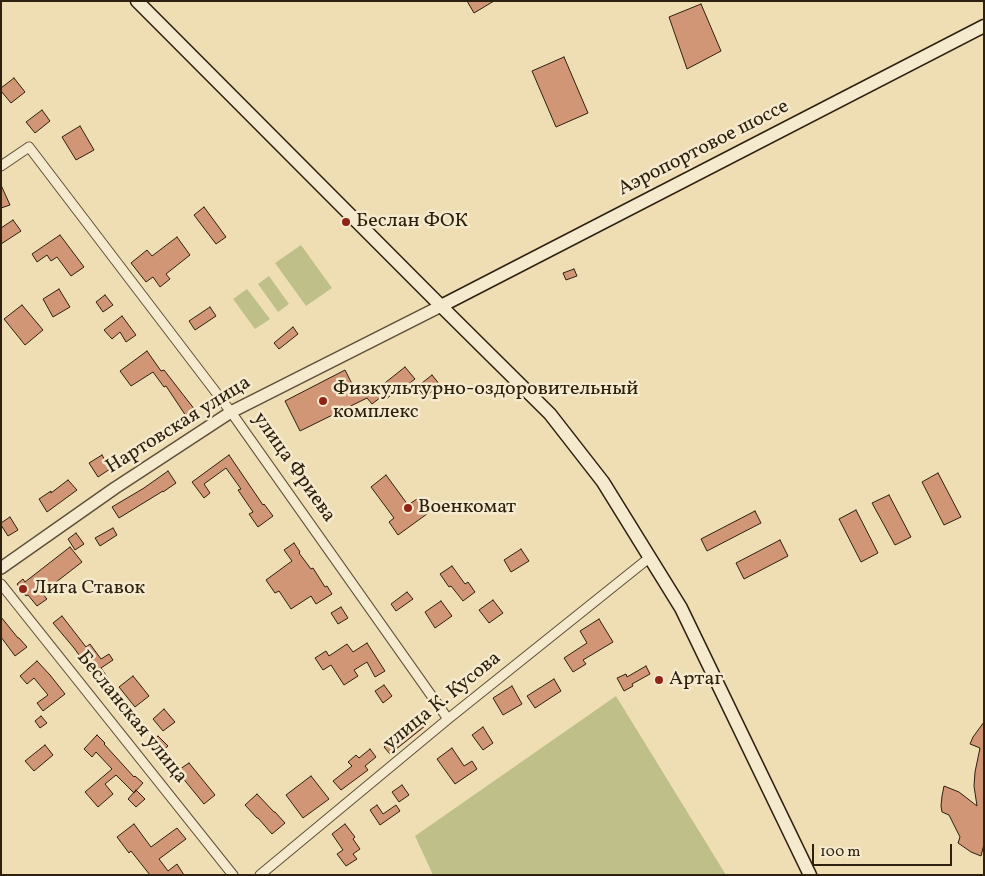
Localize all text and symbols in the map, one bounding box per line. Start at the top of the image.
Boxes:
street label: Аэропортовое шоссе [615,96,793,202]
place label: Беслан ФОК [356,210,468,234]
marker: Беслан ФОК [340,216,352,228]
street label: Нартовская улица [102,372,256,480]
place label: Физкультурно-оздоровительный комплекс [333,378,639,425]
marker: Физкультурно-оздоровительный комплекс [317,395,329,407]
street label: улица Фриева [246,408,340,528]
place label: Военкомат [418,496,516,520]
marker: Военкомат [402,502,414,514]
place label: Лига Ставок [33,577,145,601]
marker: Лига Ставок [17,583,29,595]
street label: Бесланская улица [70,647,192,789]
street label: улица К. Кусова [379,647,507,757]
place label: Артаг [669,668,723,692]
marker: Артаг [653,674,665,686]
scale bar [815,834,955,866]
text: 100 m [820,842,860,863]

